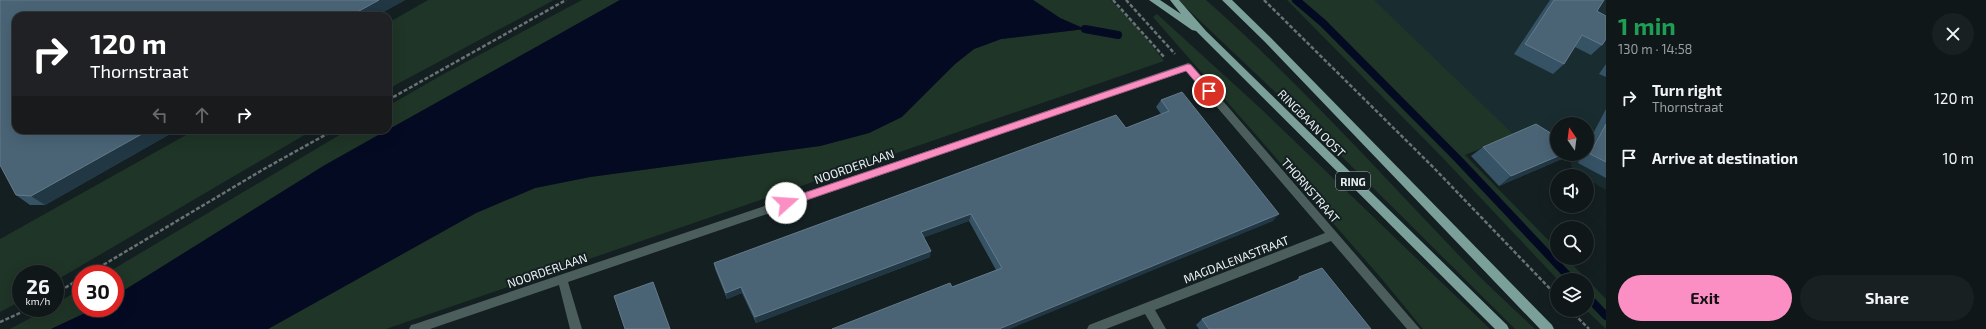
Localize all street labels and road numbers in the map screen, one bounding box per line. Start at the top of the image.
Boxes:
street label: RINGBAAN OOST [1275,86,1349,160]
street label: NOORDERLAAN [812,146,896,186]
street label: THORNSTRAAT [1279,155,1343,225]
road number: RING [1336,172,1370,190]
street label: MAGDALENASTRAAT [1181,232,1291,286]
street label: NOORDERLAAN [505,250,589,290]

